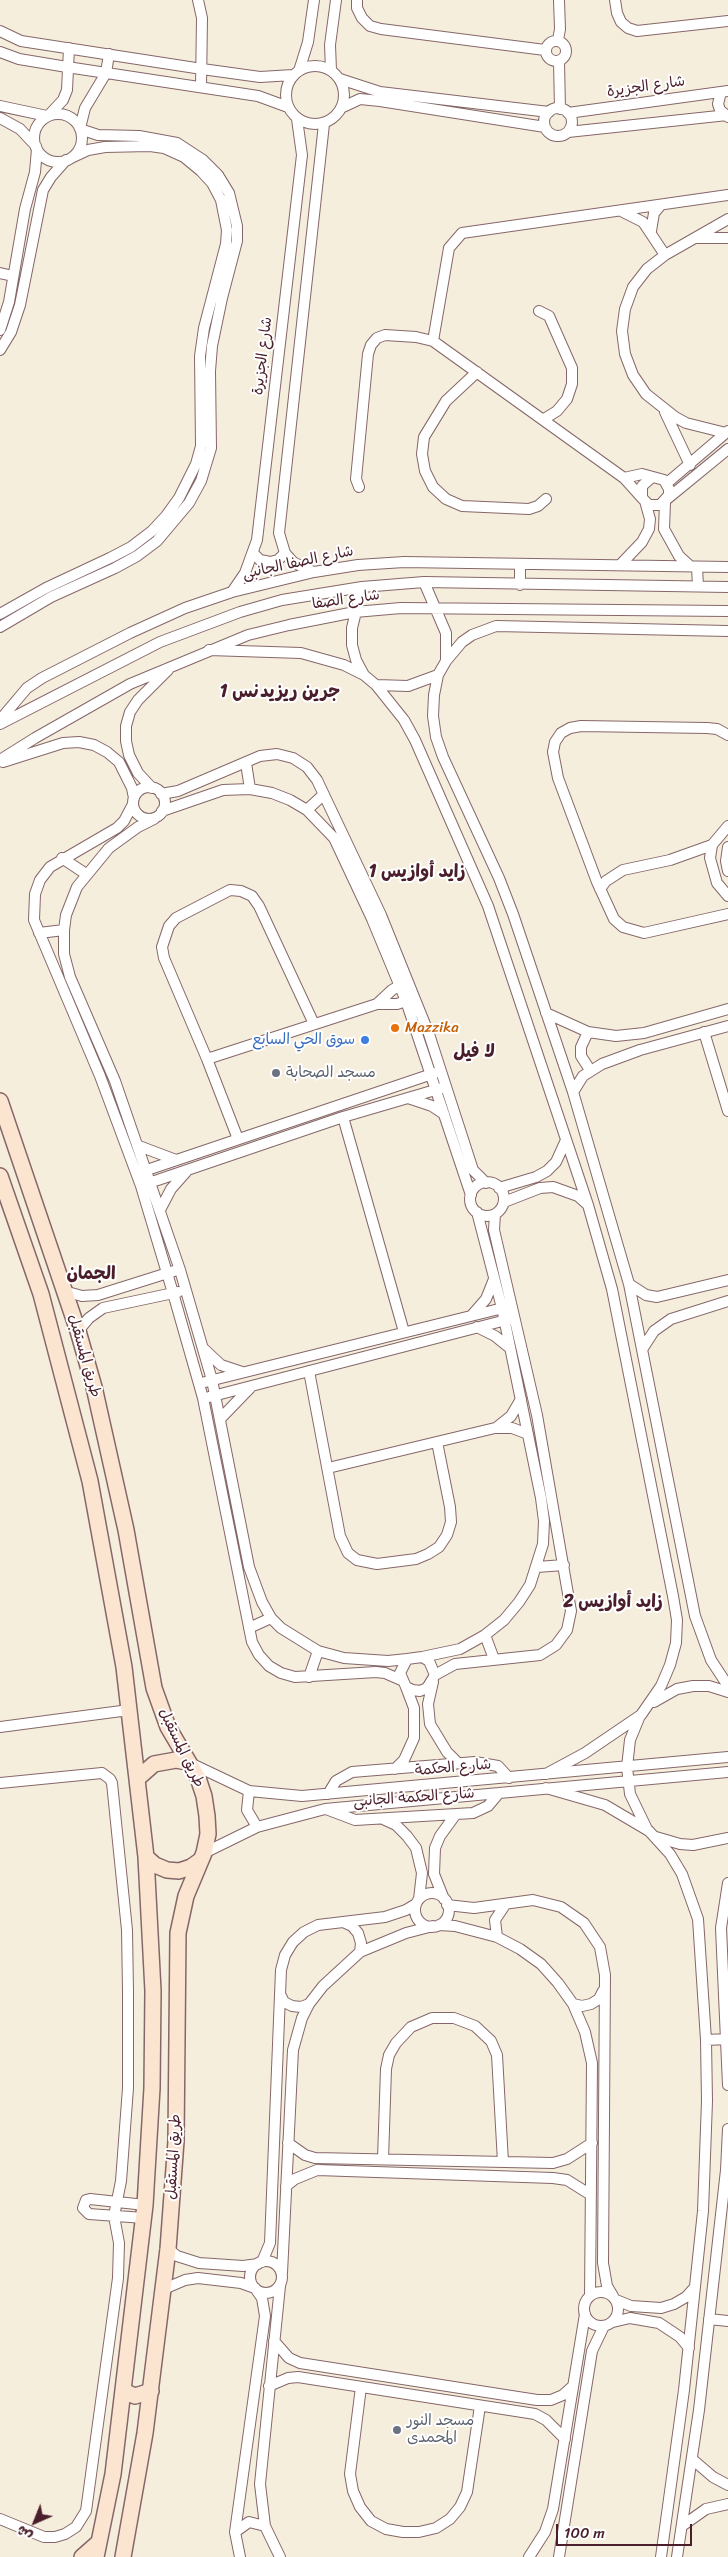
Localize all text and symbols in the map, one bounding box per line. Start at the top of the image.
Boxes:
street label: شارع الجزيرة [606,73,686,101]
street label: شارع الجزيرة [249,316,277,396]
street label: شارع الصفا الجانبى [241,542,355,584]
street label: شارع الصفا [311,586,381,614]
district label: جرين ريزيدنس 1 [220,681,340,703]
district label: زايد أوازيس 1 [369,861,465,883]
place label: Mazzika [405,1019,459,1037]
marker: Mazzika [389,1022,401,1034]
place label: سوق الحي السابع [252,1031,355,1049]
marker: سوق الحي السابع [359,1034,371,1046]
district label: لا فيل [453,1041,495,1063]
place label: مسجد الصحابة [286,1064,376,1082]
marker: مسجد الصحابة [270,1067,282,1079]
district label: الجمان [66,1263,116,1285]
street label: طريق المستقبل [64,1312,104,1400]
district label: زايد أوازيس 2 [563,1591,663,1613]
street label: طريق المستقبل [154,1705,208,1791]
street label: شارع الحكمة [414,1756,492,1780]
street label: شارع الحكمة الجانبى [353,1785,475,1811]
street label: طريق المستقبل [163,2114,185,2200]
place label: مسجد النور المحمدى [407,2412,474,2447]
marker: مسجد النور المحمدى [391,2424,403,2436]
north arrow [10,2497,60,2547]
scale bar [558,2514,694,2546]
text: ش [10,2519,38,2547]
text: 100 m [564,2520,605,2546]

